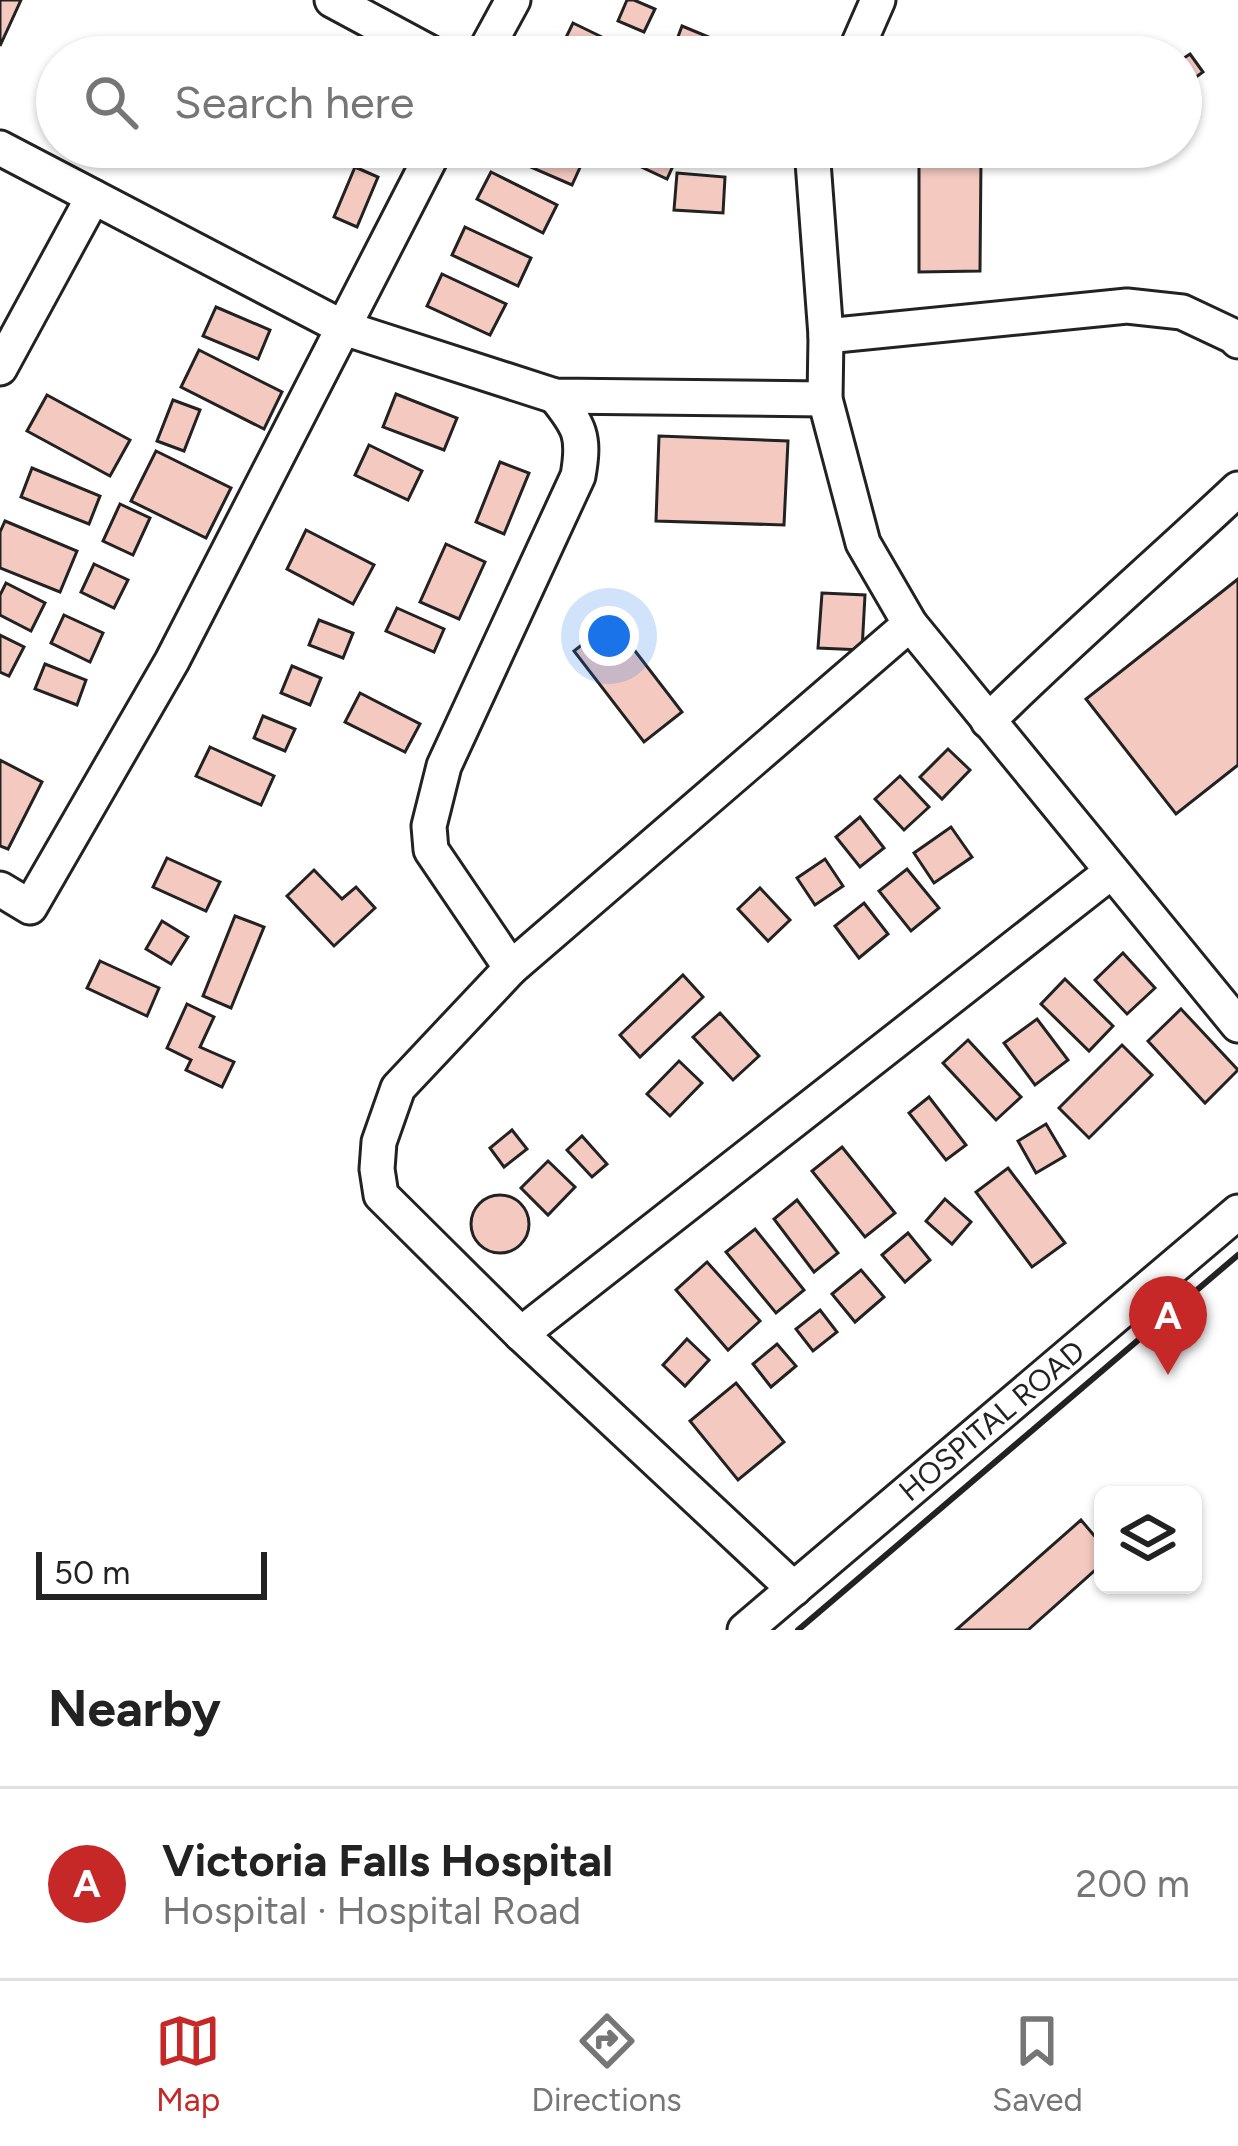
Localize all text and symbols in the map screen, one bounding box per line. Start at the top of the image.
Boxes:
search box [36,36,1202,168]
icon: search [78,69,144,135]
text: Search here [174,75,414,129]
your location [579,606,639,666]
pin: A [1129,1276,1207,1375]
street label: HOSPITAL ROAD [891,1332,1092,1509]
map controls [1094,1486,1202,1594]
button: layers [1094,1486,1202,1594]
scale bar [36,1546,267,1599]
text: 50 m [54,1553,130,1592]
text: Nearby [48,1678,221,1739]
text: Victoria Falls Hospital [162,1833,613,1887]
text: A [73,1860,101,1907]
text: 200 m [1075,1860,1190,1907]
text: Hospital · Hospital Road [162,1887,581,1934]
tab: Map [155,2008,221,2119]
tab: Directions [531,2008,682,2119]
tab: Saved [992,2008,1083,2119]

